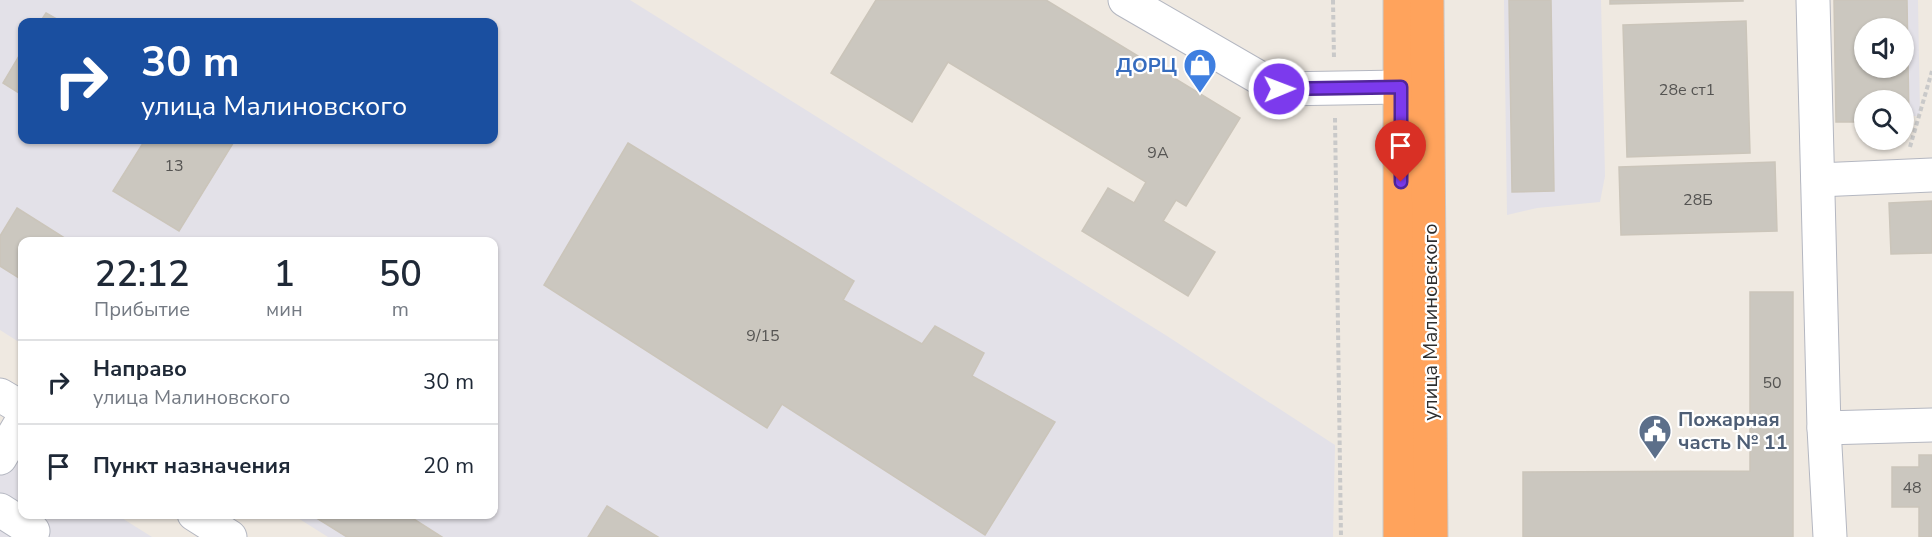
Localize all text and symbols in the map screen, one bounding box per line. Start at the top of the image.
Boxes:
map controls [1854,18,1914,150]
button: sound [1854,18,1914,78]
text: 30 m [141,34,240,91]
icon: right [42,42,120,120]
shop icon: ДОРЦ [1182,47,1218,94]
place label: ДОРЦ [1116,52,1177,79]
position arrow [1247,57,1311,121]
house number: 28е ст1 [1659,79,1715,101]
text: улица Малиновского [141,88,407,125]
button: search [1854,90,1914,150]
pin [1375,120,1426,182]
icon: arrive [1384,129,1417,162]
house number: 9А [1147,142,1169,164]
house number: 13 [164,155,184,177]
house number: 28Б [1683,189,1713,211]
street label: улица Малиновского [1417,223,1444,421]
text: 22:12 [95,250,190,299]
text: 1 [274,250,295,299]
text: 50 [379,250,422,299]
text: Прибытие [94,296,190,323]
text: мин [266,296,303,323]
text: m [392,296,409,323]
house number: 9/15 [746,325,780,347]
text: Направо [93,354,187,384]
icon: right [42,366,75,399]
text: 30 m [423,367,474,397]
house number: 50 [1762,372,1782,394]
text: улица Малиновского [93,384,290,411]
place label: Пожарная часть № 11 [1678,406,1788,456]
public building icon: Пожарная часть № 11 [1637,413,1673,460]
icon: arrive [42,450,75,483]
text: Пункт назначения [93,451,291,481]
text: 20 m [423,451,474,481]
house number: 48 [1902,477,1922,499]

